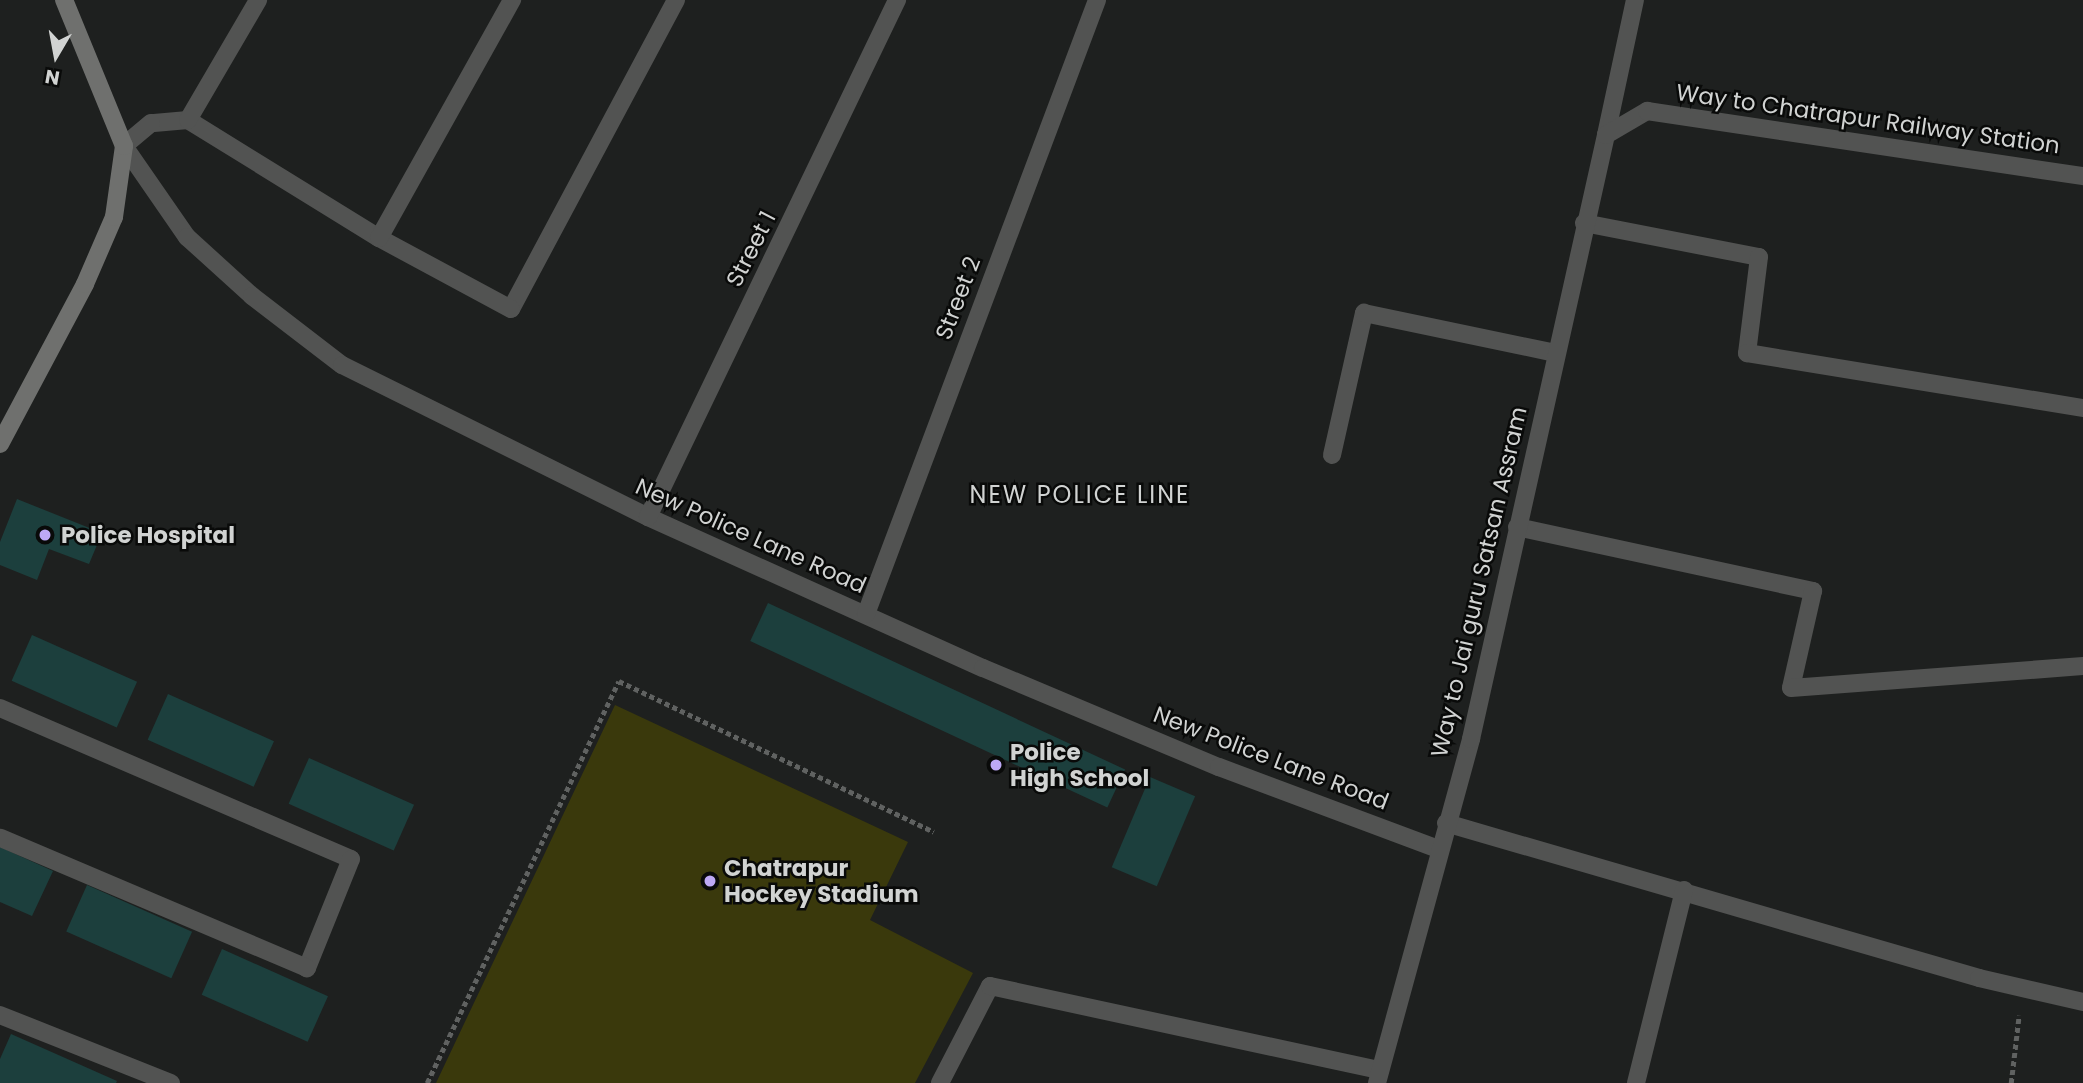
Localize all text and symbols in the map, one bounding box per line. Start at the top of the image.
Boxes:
north arrow [21,21,91,91]
text: N [43,63,62,92]
street label: Way to Chatrapur Railway Station [1674,78,2062,160]
street label: Street 1 [720,207,782,291]
street label: Street 2 [930,253,986,343]
street label: Way to Jai guru Satsan Assram [1425,404,1533,760]
street label: New Police Lane Road [631,473,871,599]
district label: NEW POLICE LINE [971,481,1189,509]
place label: Police Hospital [61,521,235,549]
marker: Police Hospital [35,525,55,545]
street label: New Police Lane Road [1150,700,1392,816]
place label: Police High School [1010,738,1149,792]
marker: Police High School [988,757,1004,773]
place label: Chatrapur Hockey Stadium [724,854,919,908]
marker: Chatrapur Hockey Stadium [702,873,718,889]

